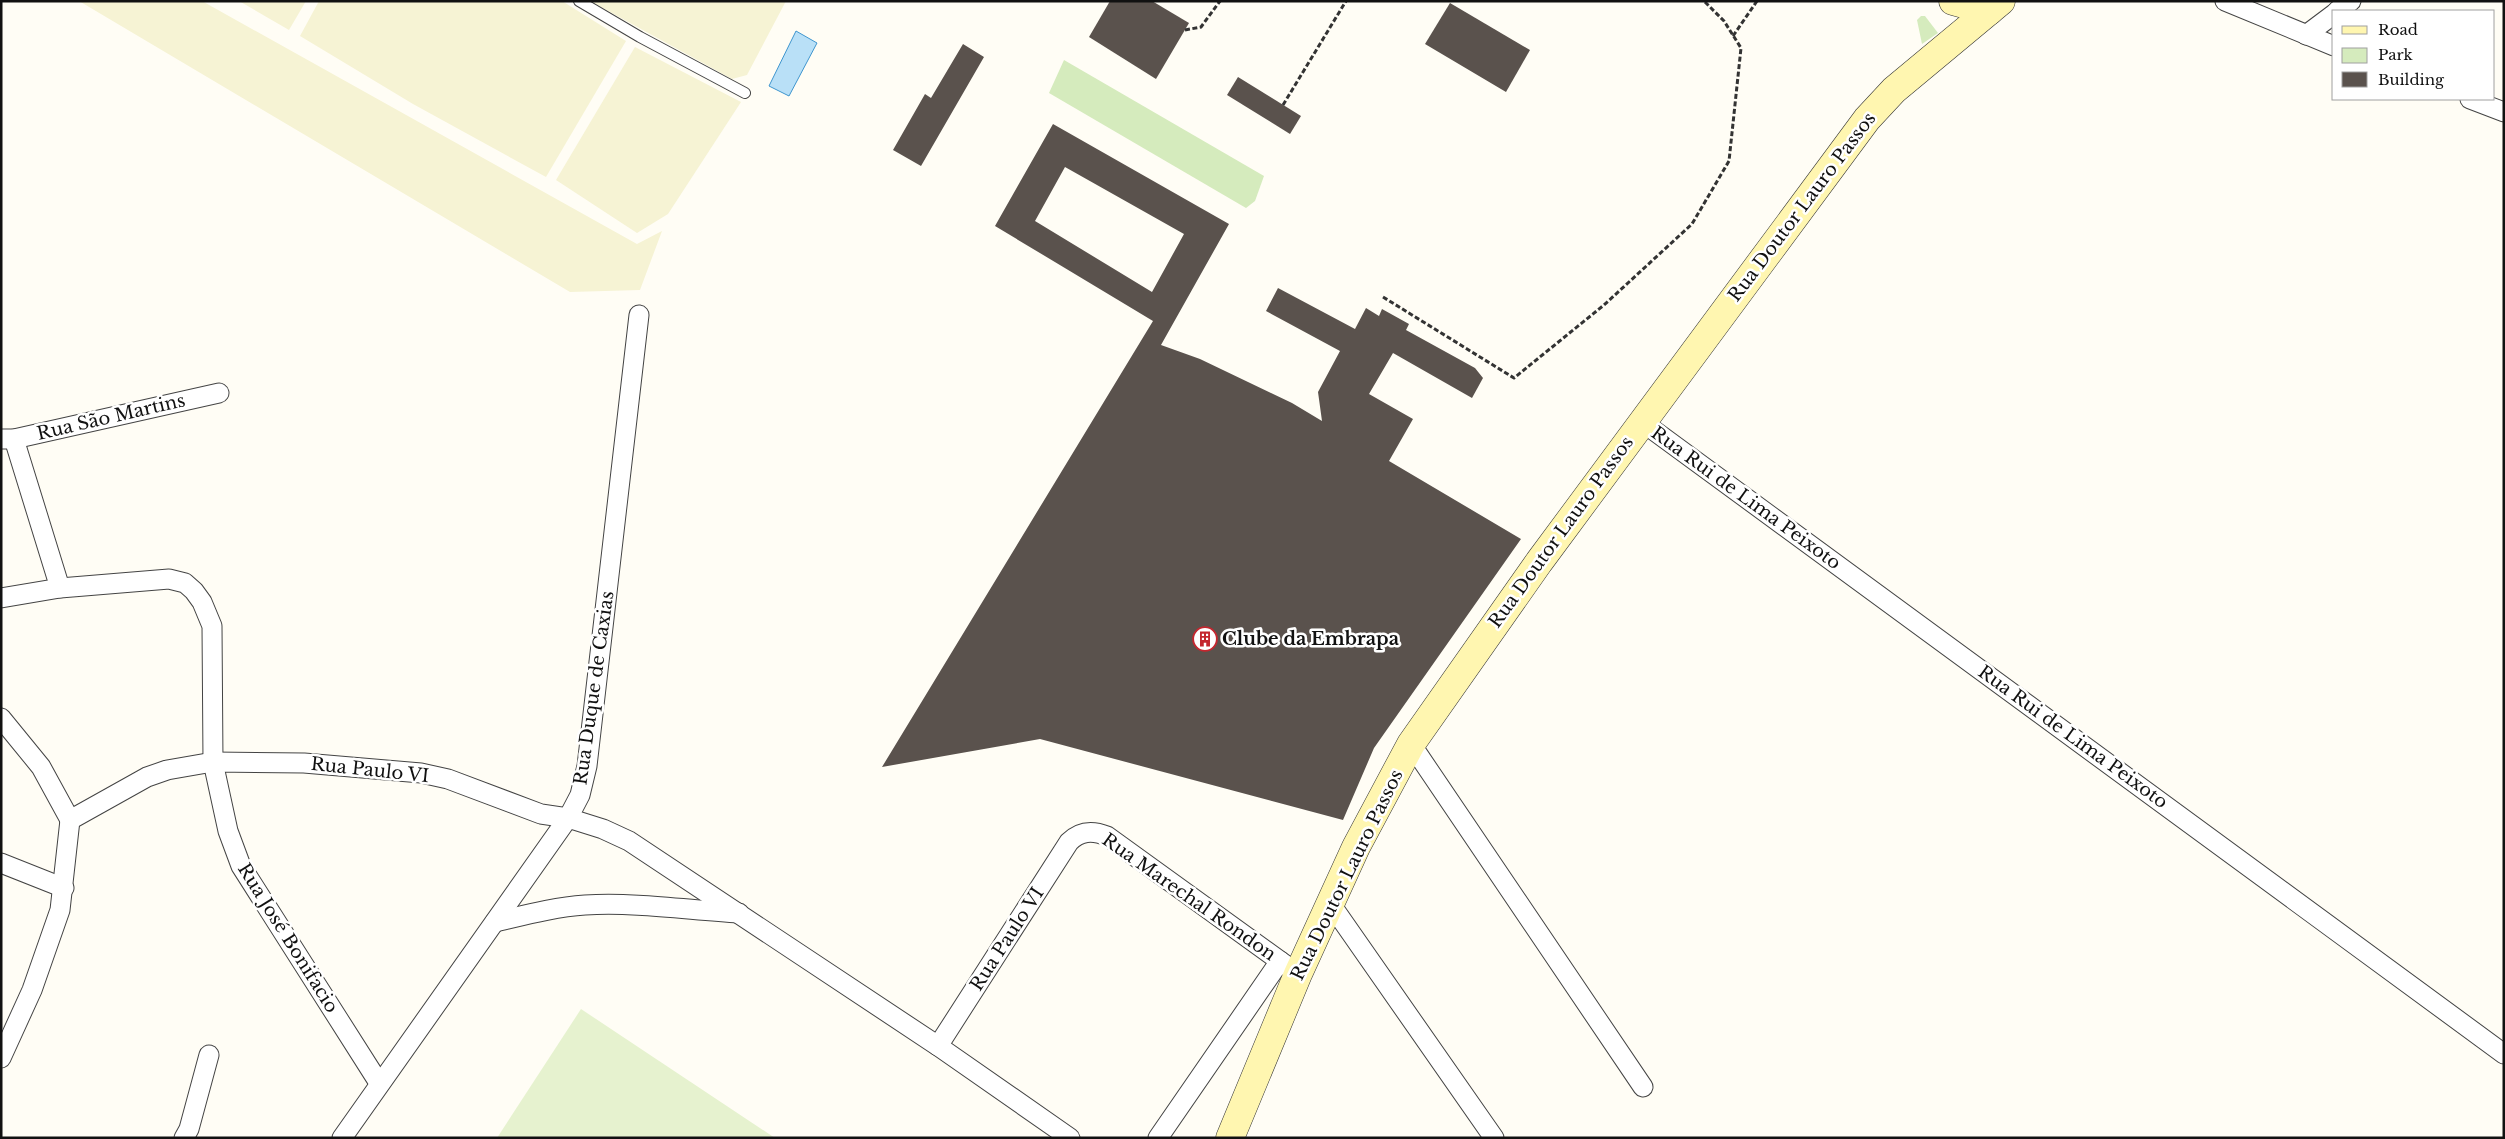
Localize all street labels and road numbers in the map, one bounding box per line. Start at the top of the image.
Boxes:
street label: Rua Doutor Lauro Passos [1724,108,1880,306]
street label: Rua São Martins [35,389,187,445]
street label: Rua Rui de Lima Peixoto [1647,422,1845,574]
street label: Rua Doutor Lauro Passos [1484,432,1638,632]
street label: Rua Duque de Caxias [569,590,619,786]
street label: Rua Rui de Lima Peixoto [1974,661,2172,813]
street label: Rua Paulo VI [310,753,430,787]
street label: Rua Doutor Lauro Passos [1286,766,1408,984]
street label: Rua Marechal Rondon [1098,829,1280,965]
street label: Rua José Bonifacio [233,859,343,1017]
street label: Rua Paulo VI [965,883,1049,995]

